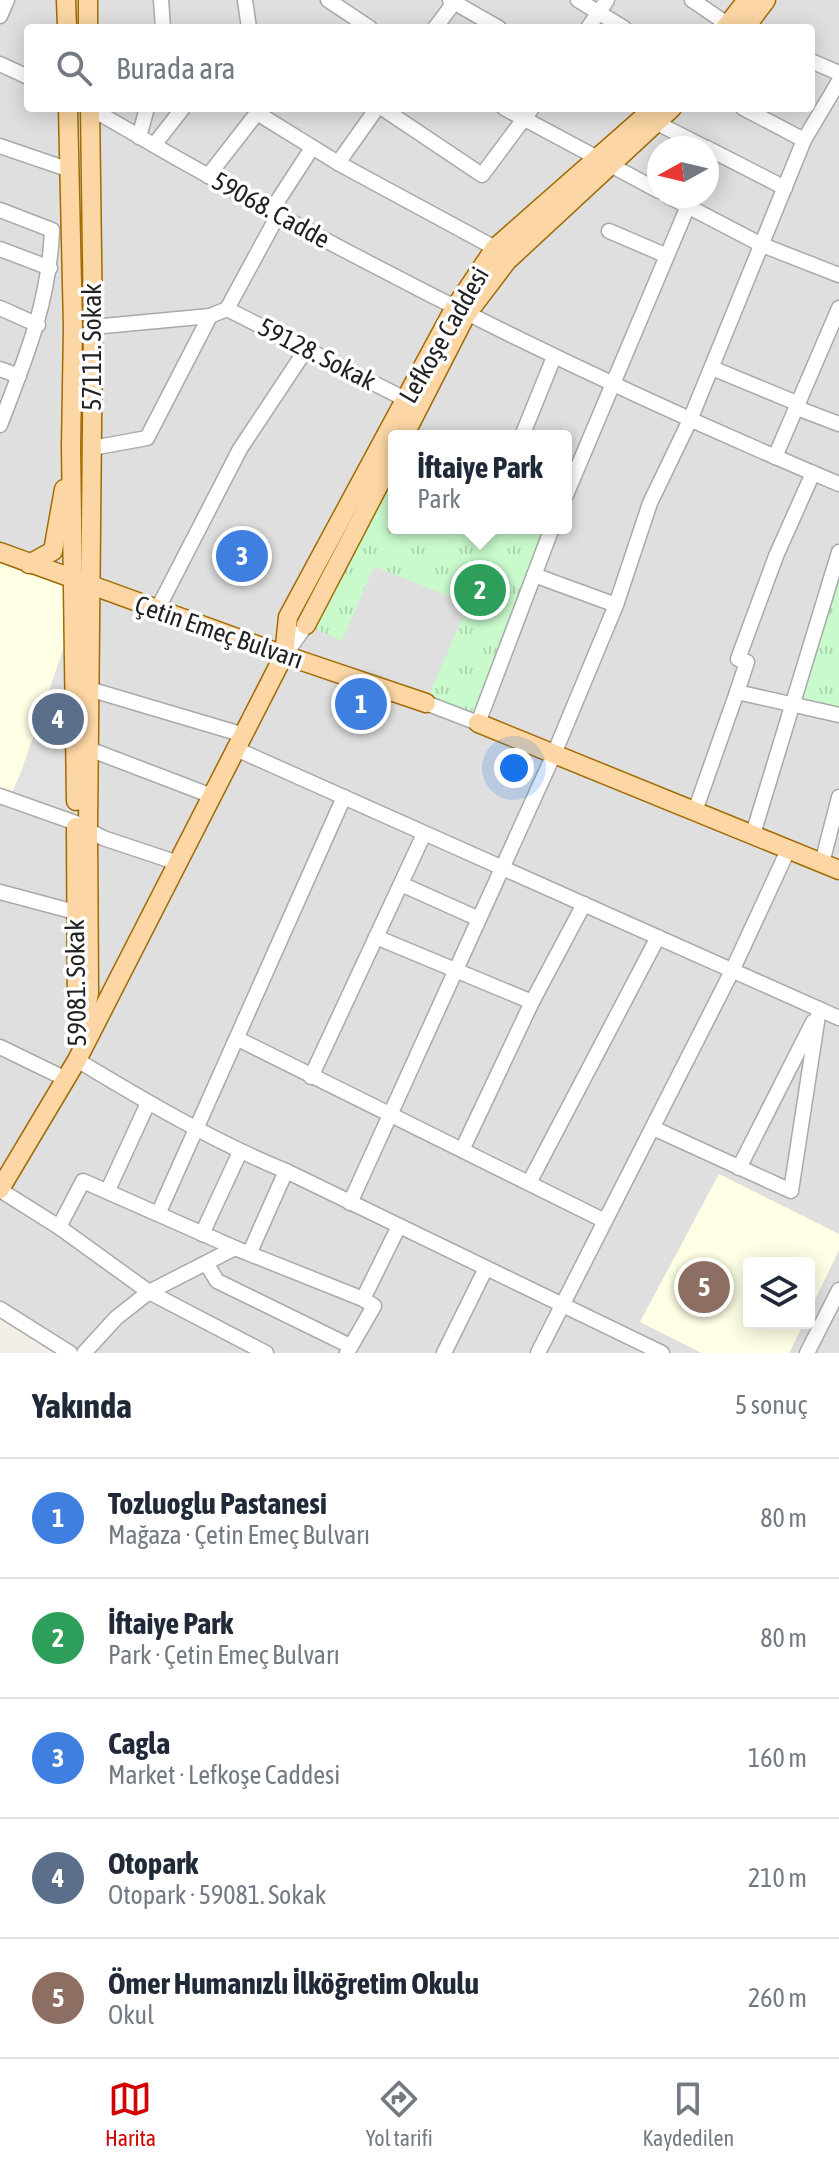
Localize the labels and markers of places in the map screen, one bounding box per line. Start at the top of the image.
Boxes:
pin: 3 [216,526,268,586]
pin: 2 [454,560,506,620]
pin: 1 [335,674,387,734]
pin: 4 [32,689,84,749]
pin: 5 [678,1257,730,1317]

